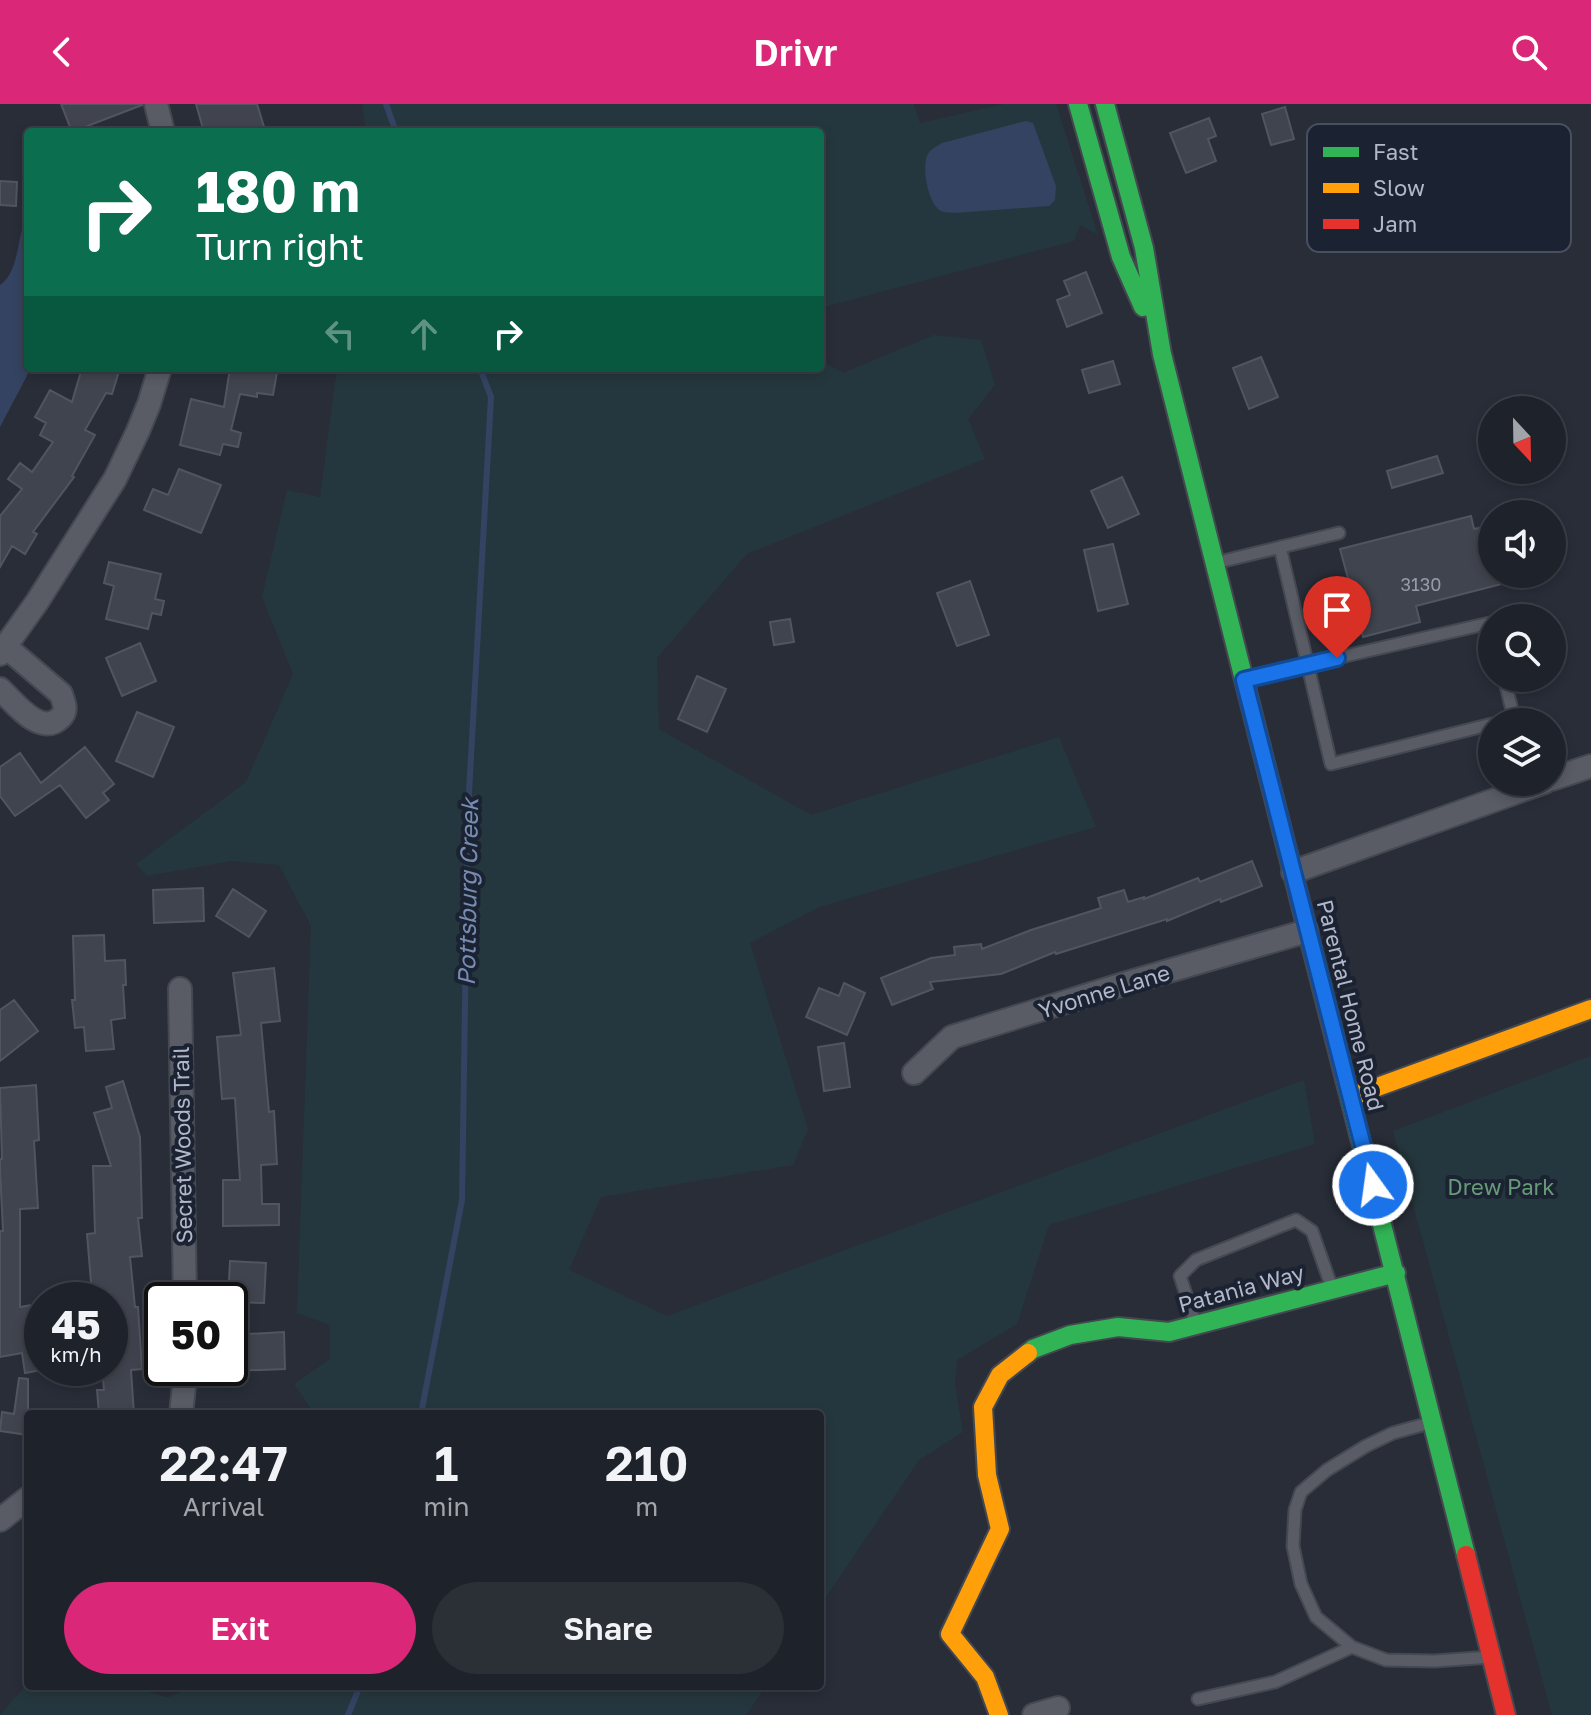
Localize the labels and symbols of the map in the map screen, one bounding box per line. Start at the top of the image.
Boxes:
legend [1307,124,1571,252]
text: Fast [1373,138,1419,165]
text: Slow [1373,174,1425,201]
text: Jam [1373,210,1417,237]
north arrow [1478,396,1566,484]
house number: 3130 [1401,573,1441,595]
pin [1303,576,1371,658]
water label: Pottsburg Creek [451,796,484,986]
street label: Parental Home Road [1312,897,1390,1113]
street label: Yvonne Lane [1035,958,1173,1024]
street label: Secret Woods Trail [167,1046,197,1244]
position arrow [1331,1143,1415,1227]
park label: Drew Park [1447,1173,1555,1200]
street label: Patania Way [1175,1258,1307,1318]
speed limit sign: 50 [144,1282,248,1386]

